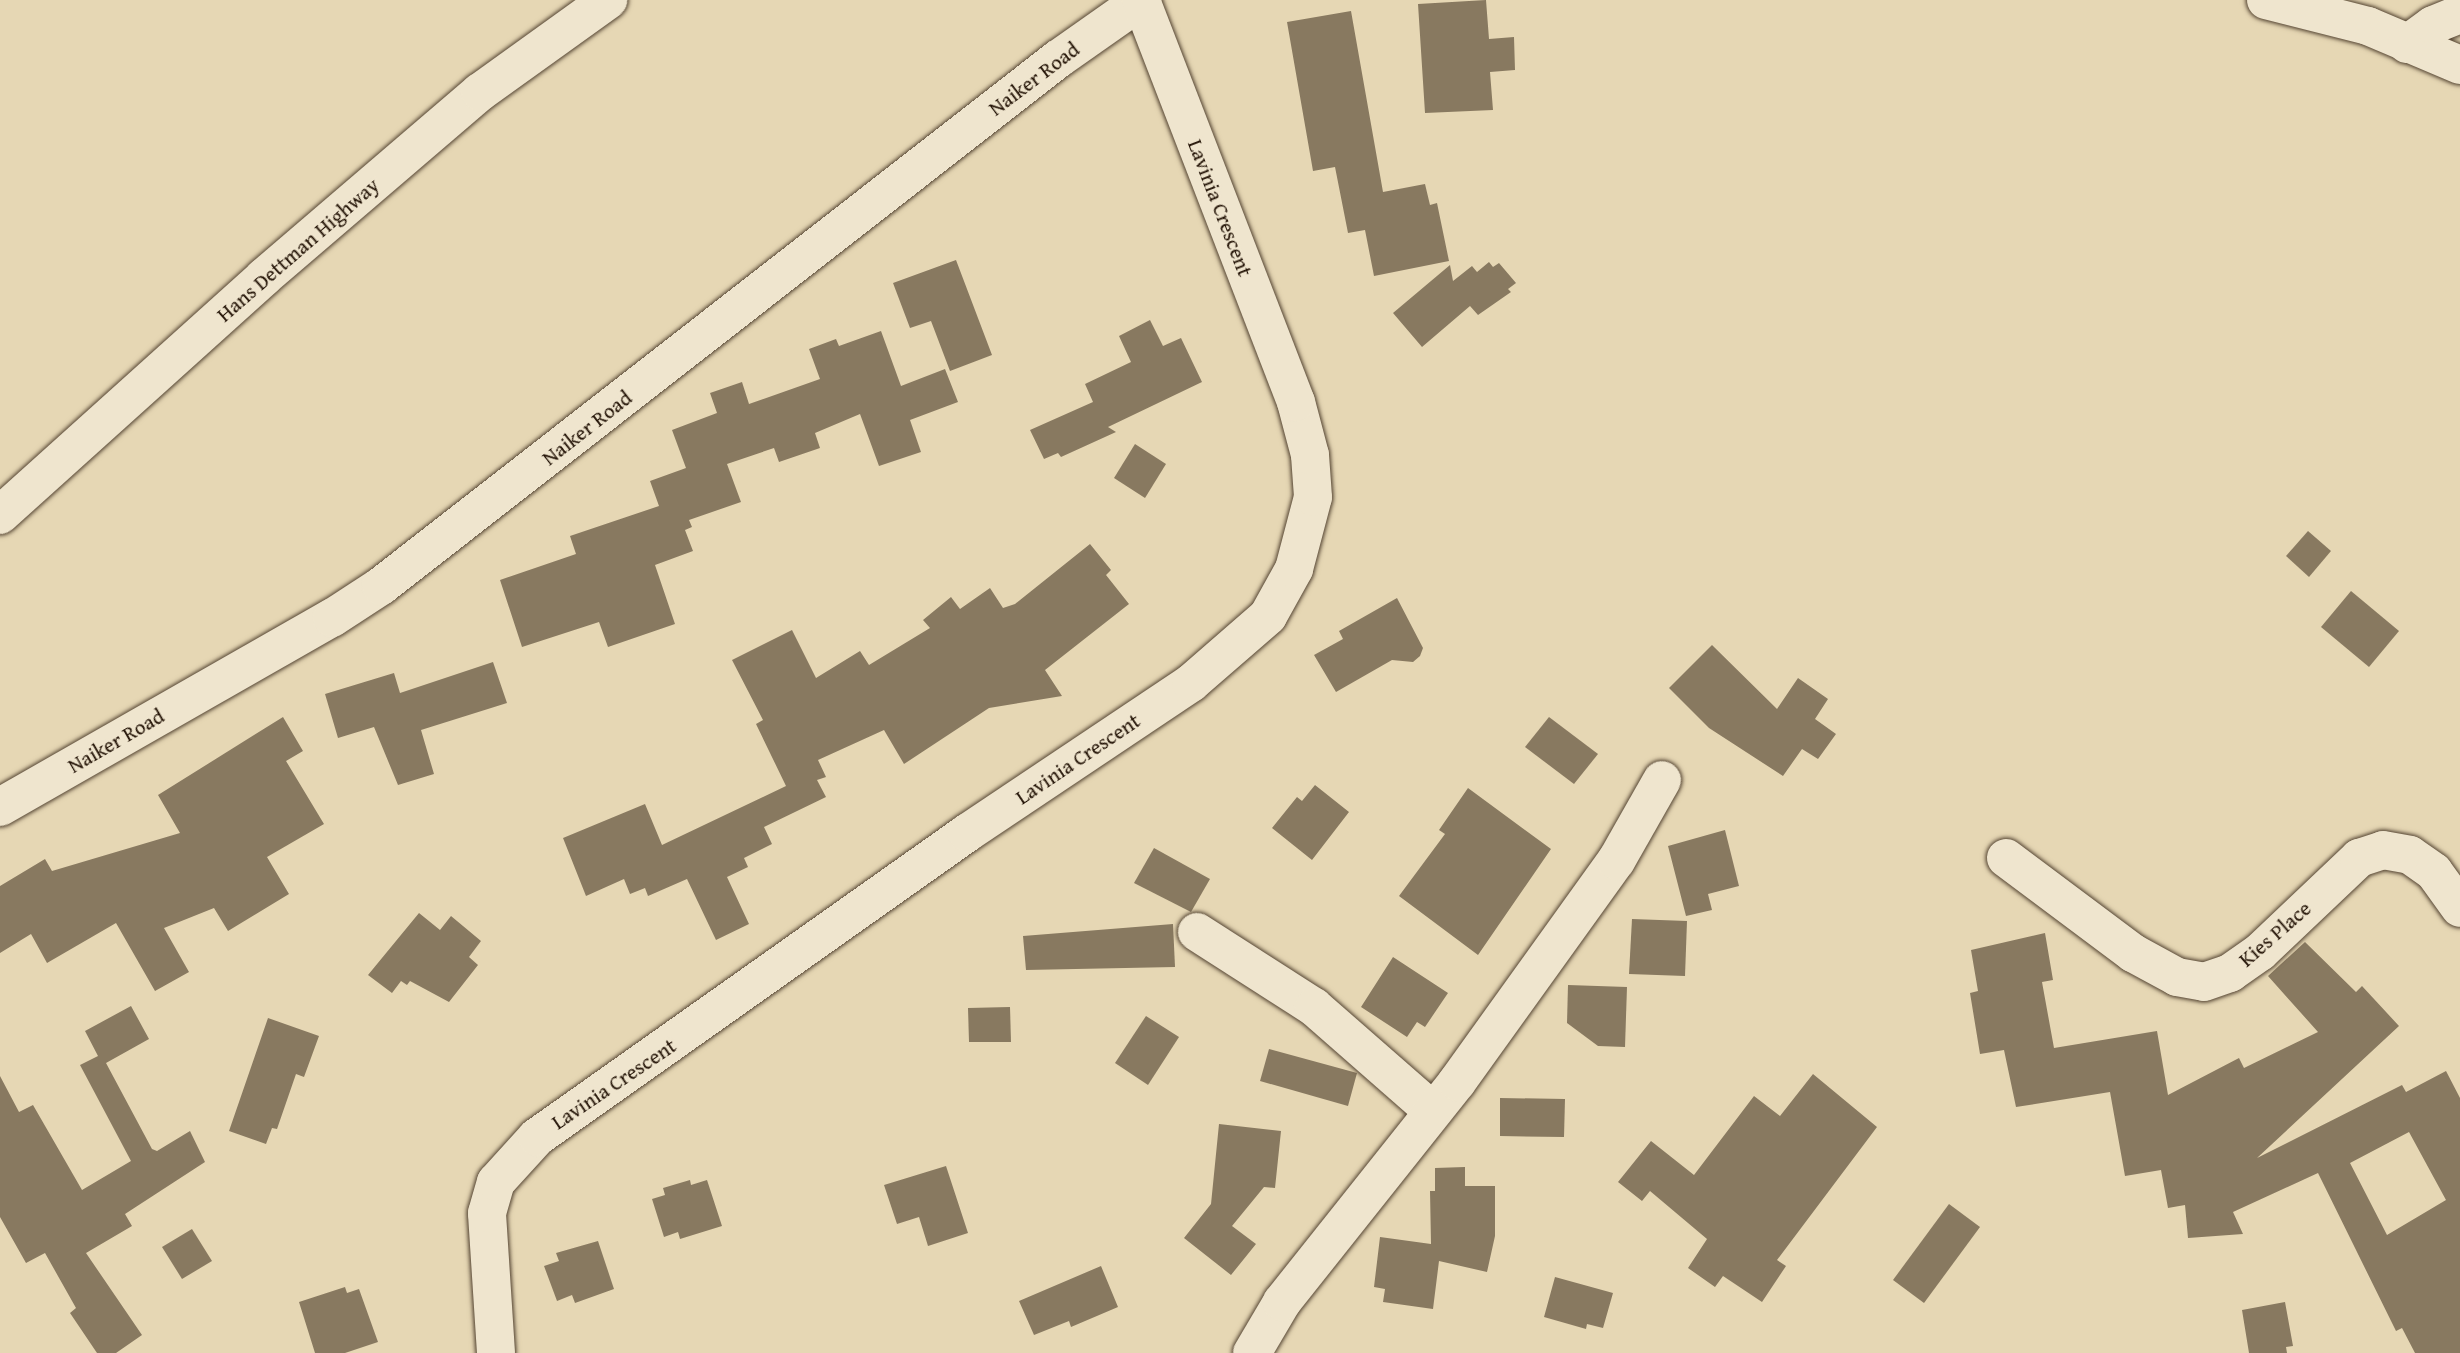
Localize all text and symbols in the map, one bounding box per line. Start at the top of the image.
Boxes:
street label: Naiker Road [984,37,1084,121]
street label: Lavinia Crescent [1182,136,1258,280]
street label: Hans Dettman Highway [212,173,384,327]
street label: Naiker Road [537,385,637,471]
street label: Naiker Road [63,703,169,779]
street label: Lavinia Crescent [1011,708,1145,810]
street label: Kies Place [2234,896,2316,972]
street label: Lavinia Crescent [547,1033,681,1135]

